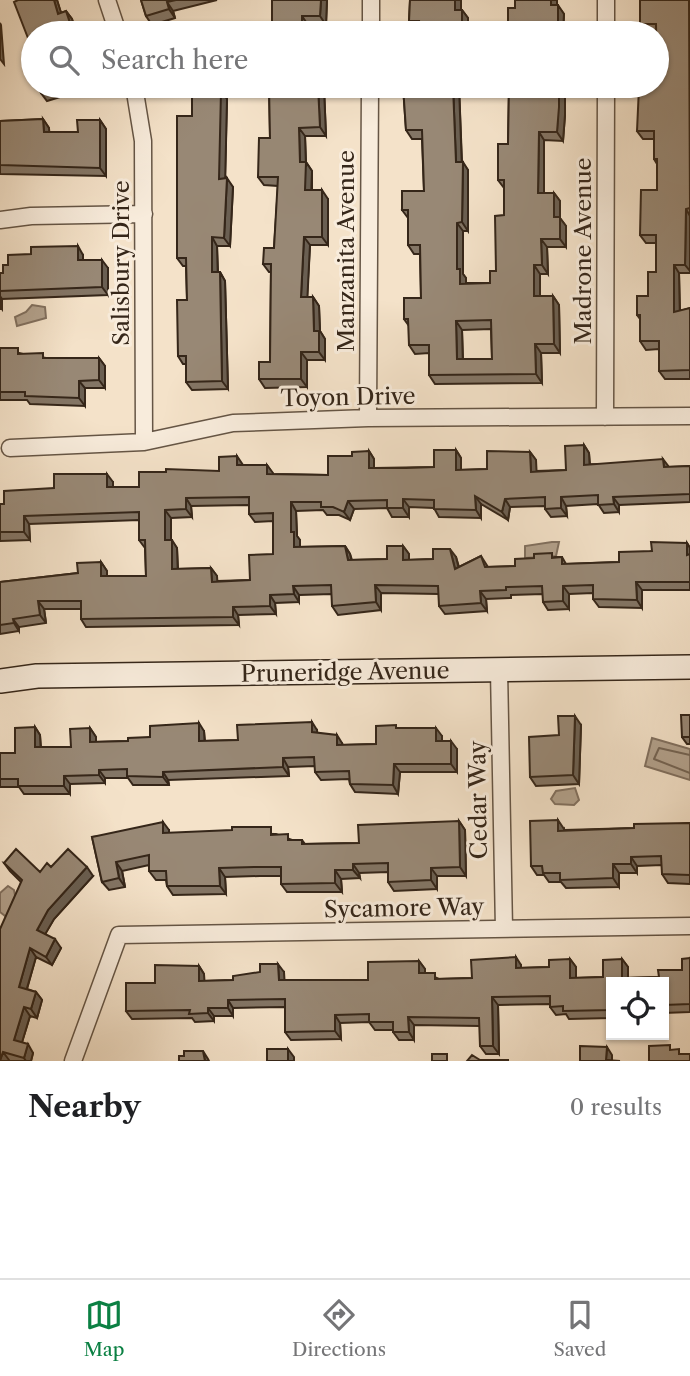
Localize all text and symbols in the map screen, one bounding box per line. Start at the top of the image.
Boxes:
search box [21,21,669,98]
icon: search [45,41,83,79]
text: Search here [101,44,248,76]
street label: Manzanita Avenue [332,150,360,352]
street label: Madrone Avenue [569,158,597,344]
street label: Salisbury Drive [107,180,135,346]
street label: Toyon Drive [280,382,416,412]
street label: Pruneridge Avenue [240,656,450,688]
street label: Cedar Way [463,740,493,860]
street label: Sycamore Way [324,893,485,923]
map controls [606,977,669,1040]
button: locate [606,977,669,1040]
text: Nearby [28,1088,141,1125]
text: 0 results [570,1093,662,1121]
tab: Map [84,1296,125,1361]
tab: Directions [292,1296,386,1361]
tab: Saved [553,1296,606,1361]

